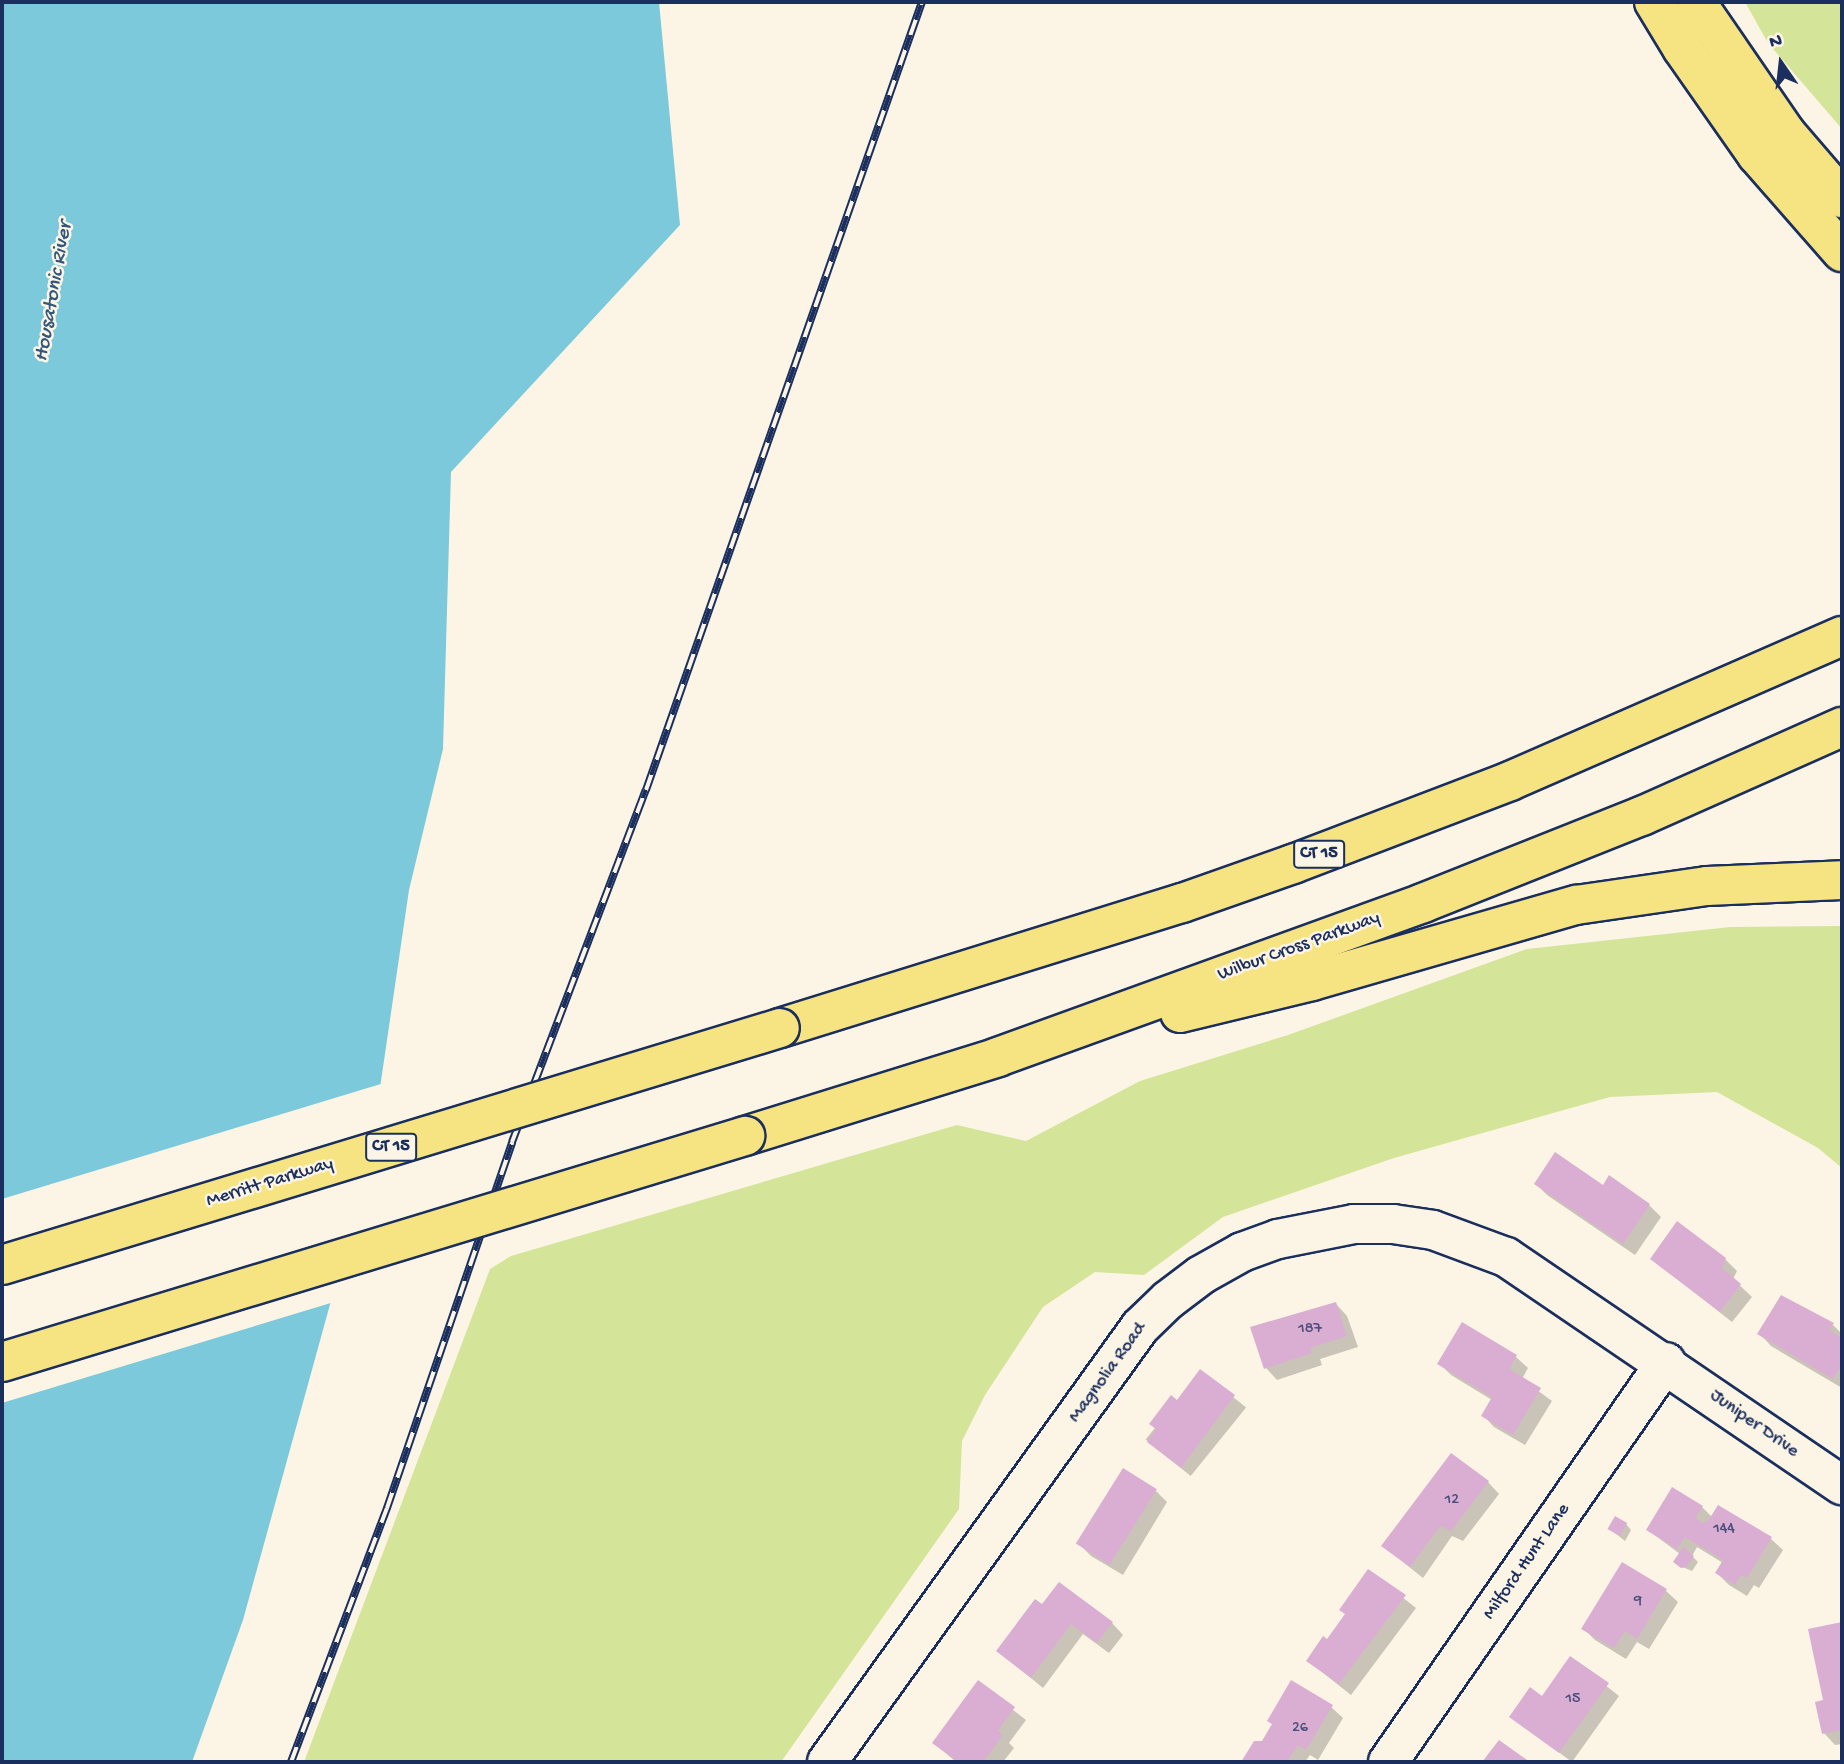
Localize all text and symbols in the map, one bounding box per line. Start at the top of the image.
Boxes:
north arrow [1746,28,1816,98]
text: N [1767,29,1785,55]
water label: Housatonic River [30,220,80,364]
road number: CT 15 [1293,840,1345,868]
street label: Wilbur Cross Parkway [1215,907,1383,987]
road number: CT 15 [365,1132,417,1162]
street label: Merritt Parkway [204,1153,336,1213]
street label: Magnolia Road [1064,1318,1152,1428]
house number: 187 [1298,1320,1322,1340]
street label: Juniper Drive [1705,1385,1803,1463]
house number: 12 [1445,1491,1459,1511]
street label: Milford Hunt Lane [1478,1499,1576,1625]
house number: 144 [1713,1520,1735,1540]
house number: 9 [1634,1592,1642,1612]
house number: 15 [1566,1690,1580,1710]
house number: 26 [1292,1719,1308,1739]

